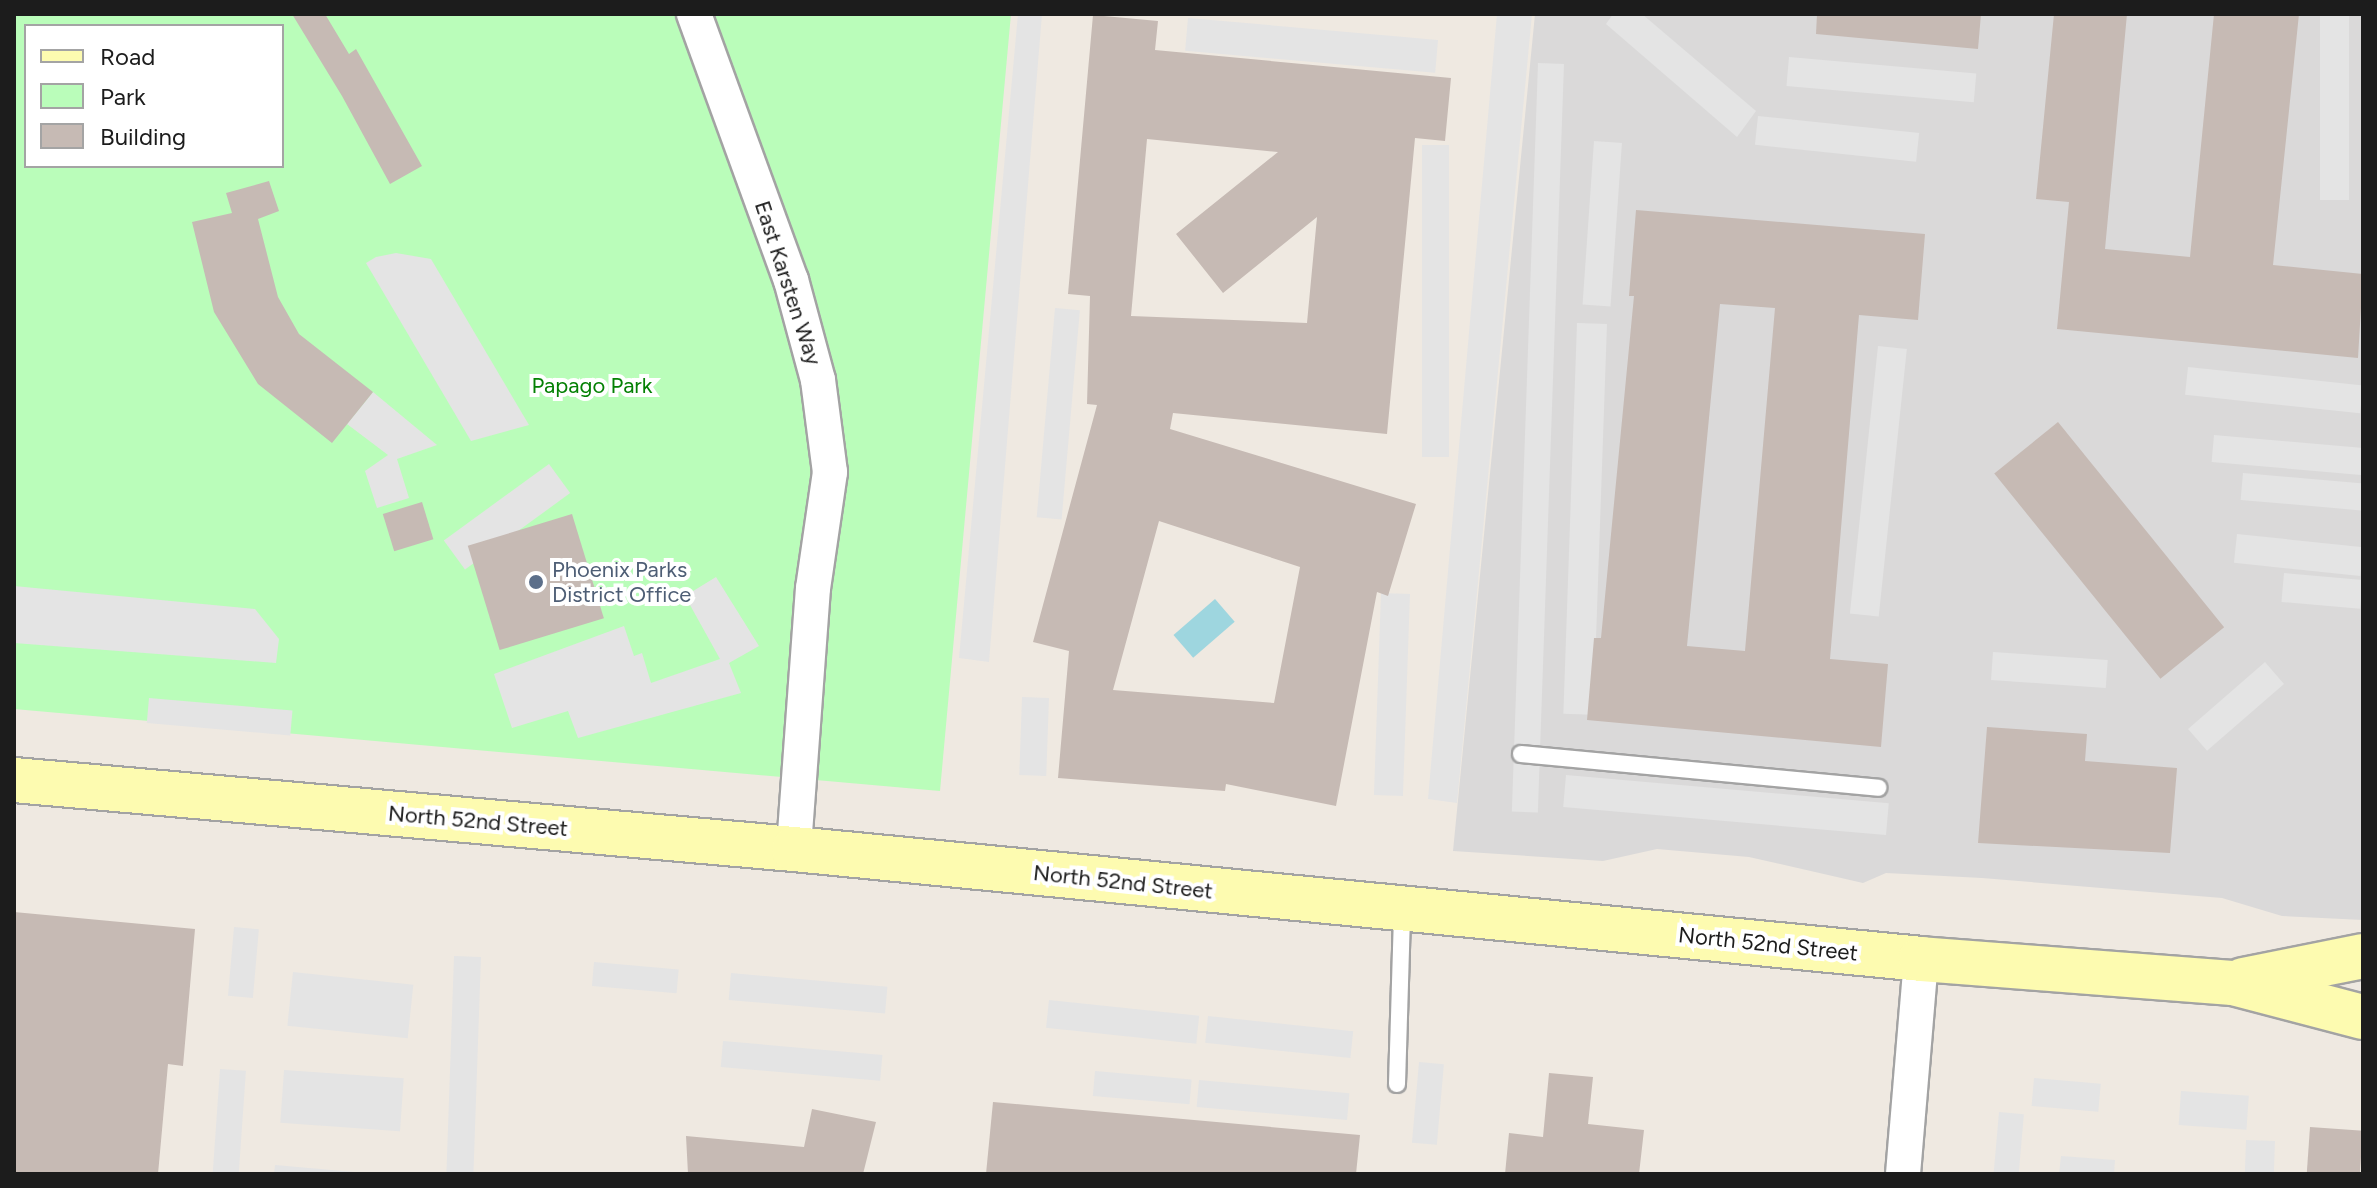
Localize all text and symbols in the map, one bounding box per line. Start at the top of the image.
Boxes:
legend [24,24,284,168]
text: Road [100,42,155,71]
text: Park [100,82,146,111]
text: Building [100,122,186,151]
street label: East Karsten Way [749,197,827,369]
park label: Papago Park [532,373,652,399]
place label: Phoenix Parks District Office [552,556,691,608]
marker: Phoenix Parks District Office [527,573,545,591]
street label: North 52nd Street [387,800,569,842]
street label: North 52nd Street [1032,859,1214,905]
street label: North 52nd Street [1677,921,1859,967]

